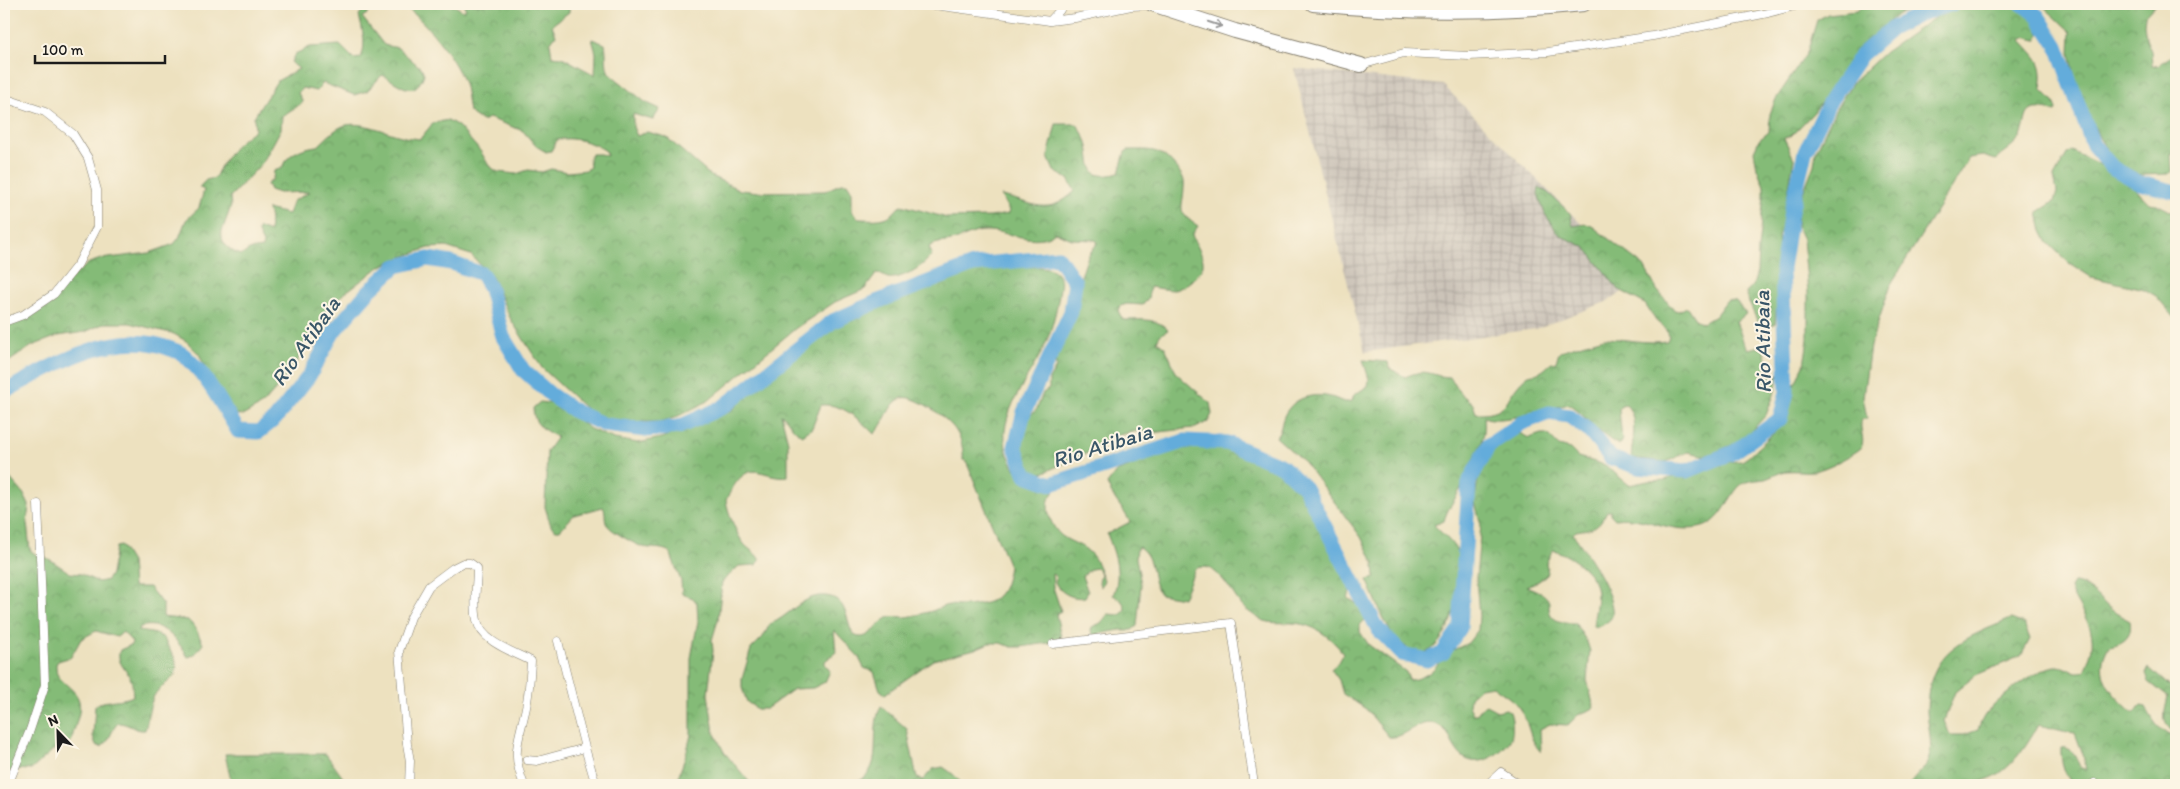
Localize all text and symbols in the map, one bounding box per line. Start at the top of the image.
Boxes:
one-way arrow [1207,20,1222,29]
scale bar [35,32,165,64]
text: 100 m [42,41,84,59]
water label: Rio Atibaia [1748,290,1777,394]
water label: Rio Atibaia [265,291,346,391]
water label: Rio Atibaia [1049,417,1156,473]
north arrow [32,706,82,756]
text: N [45,711,61,730]

